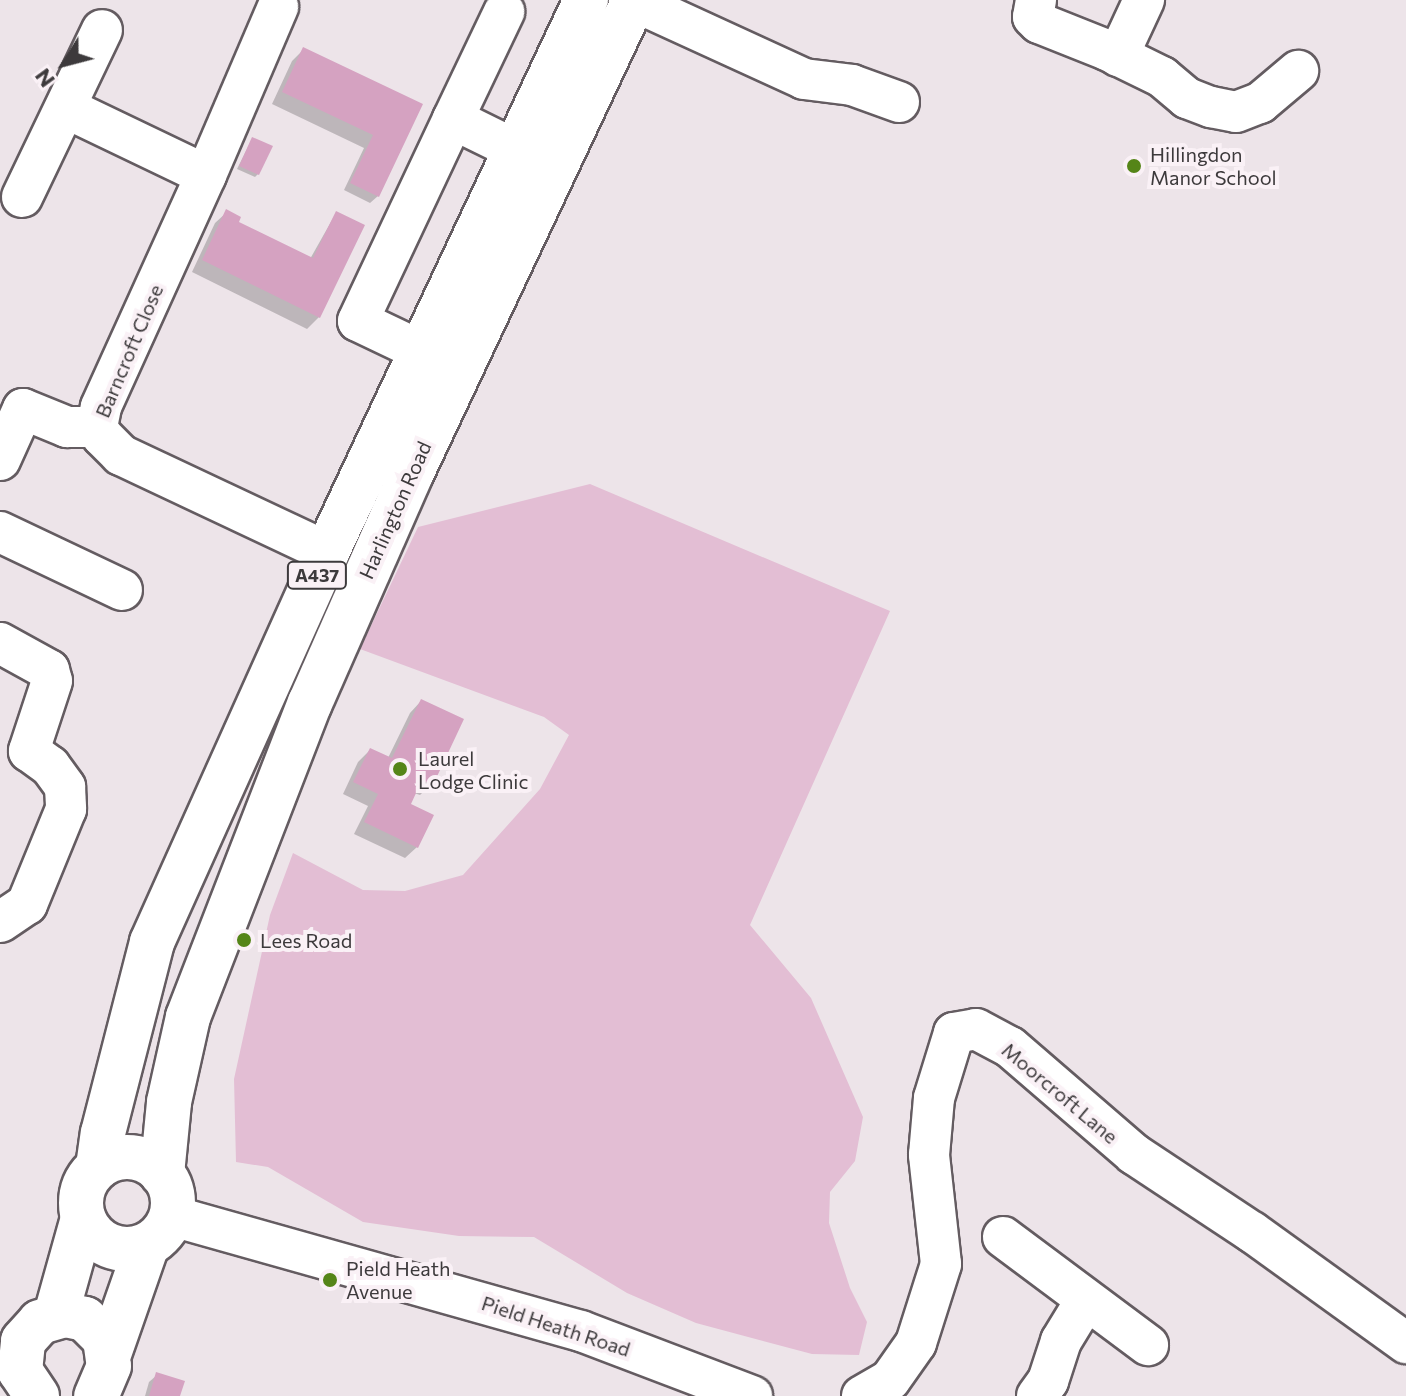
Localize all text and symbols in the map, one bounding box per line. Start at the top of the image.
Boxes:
north arrow [24,24,104,104]
text: N [28,64,60,93]
place label: Hillingdon Manor School [1150,142,1277,189]
marker: Hillingdon Manor School [1125,157,1143,175]
street label: Barncroft Close [90,281,168,421]
street label: Harlington Road [354,438,436,582]
road number: A437 [285,561,349,589]
place label: Laurel Lodge Clinic [418,746,528,793]
marker: Laurel Lodge Clinic [389,758,411,780]
place label: Lees Road [260,928,352,952]
marker: Lees Road [235,931,253,949]
street label: Moorcroft Lane [997,1038,1123,1148]
place label: Pield Heath Avenue [346,1256,450,1303]
marker: Pield Heath Avenue [321,1271,339,1289]
street label: Pield Heath Road [479,1291,633,1361]

